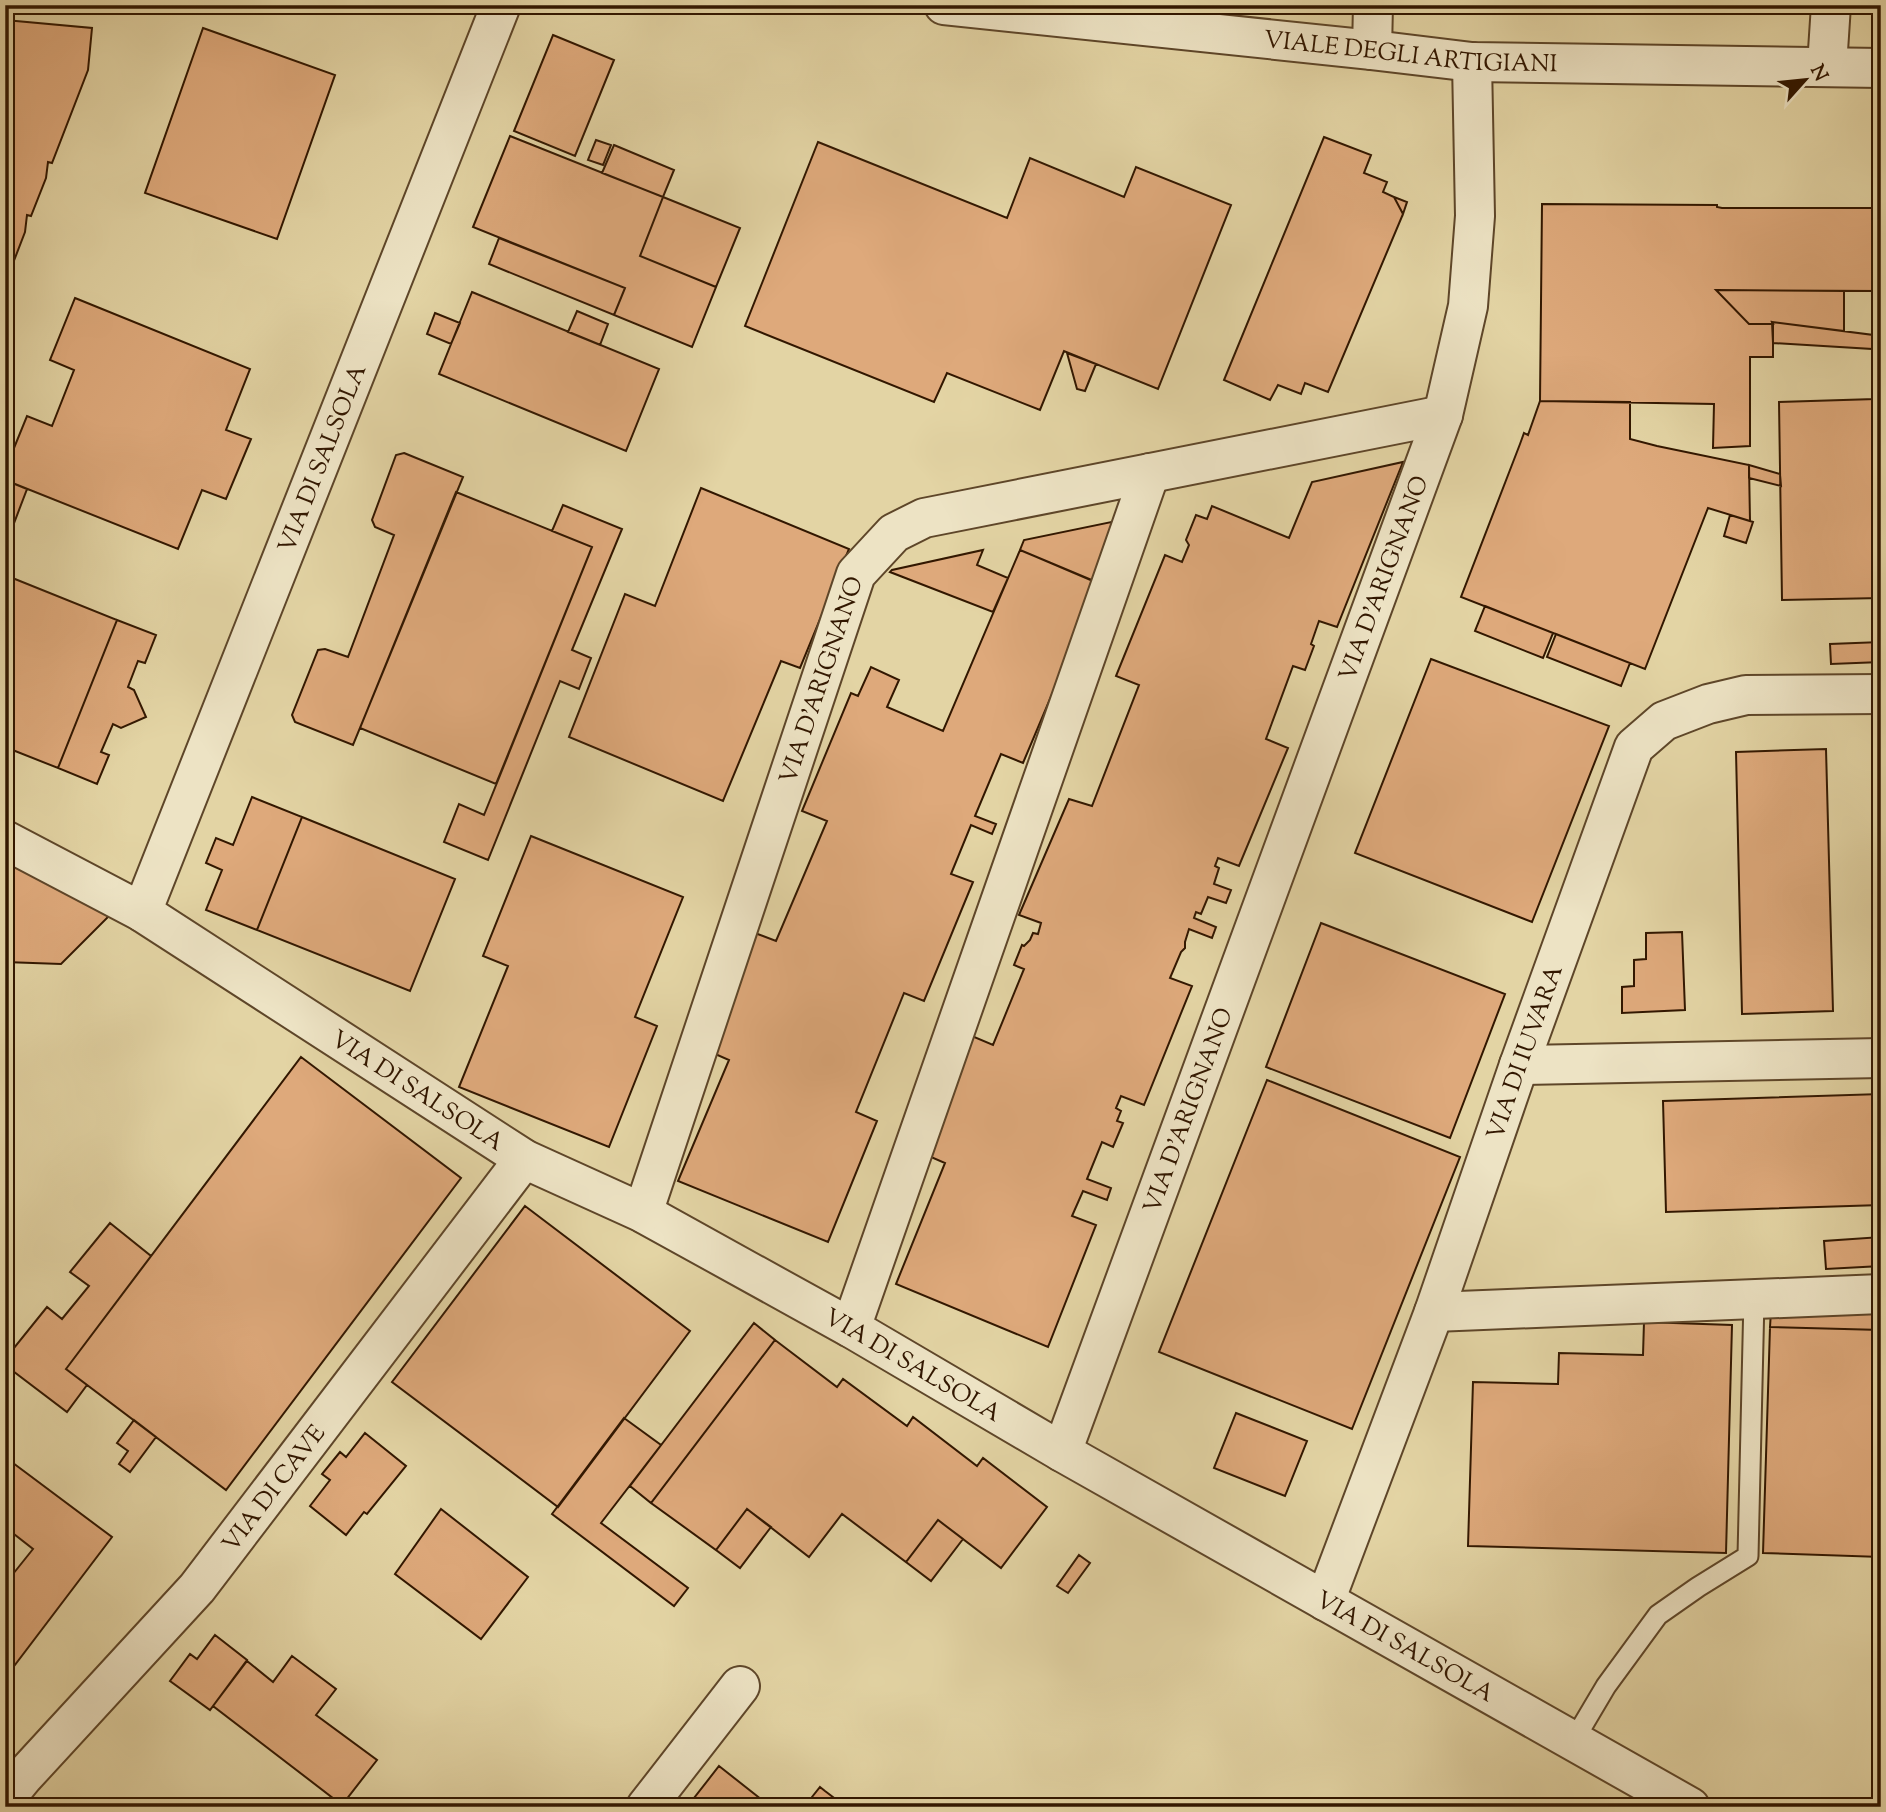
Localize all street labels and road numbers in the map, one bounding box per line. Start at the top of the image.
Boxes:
street label: VIALE DEGLI ARTIGIANI [1262,24,1558,82]
street label: VIA DI SALSOLA [271,359,376,558]
street label: VIA D'ARIGNANO [1332,471,1438,686]
street label: VIA D'ARIGNANO [772,572,873,789]
street label: VIA DI IUVARA [1479,960,1573,1145]
street label: VIA D'ARIGNANO [1136,1003,1243,1219]
street label: VIA DI SALSOLA [323,1023,510,1161]
street label: VIA DI SALSOLA [817,1301,1007,1432]
street label: VIA DI CAVE [215,1418,335,1560]
street label: VIA DI SALSOLA [1309,1584,1500,1712]

